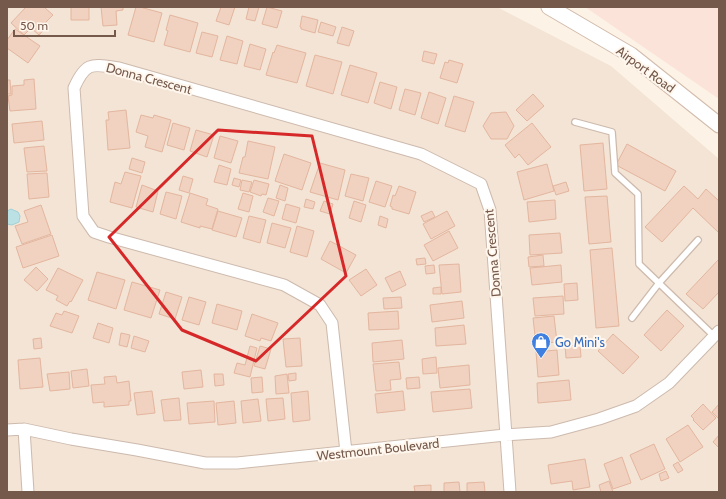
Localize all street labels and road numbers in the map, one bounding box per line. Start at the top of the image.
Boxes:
street label: Airport Road [613,42,679,96]
street label: Donna Crescent [104,59,194,97]
street label: Donna Crescent [480,208,504,298]
street label: Westmount Boulevard [316,435,440,463]

